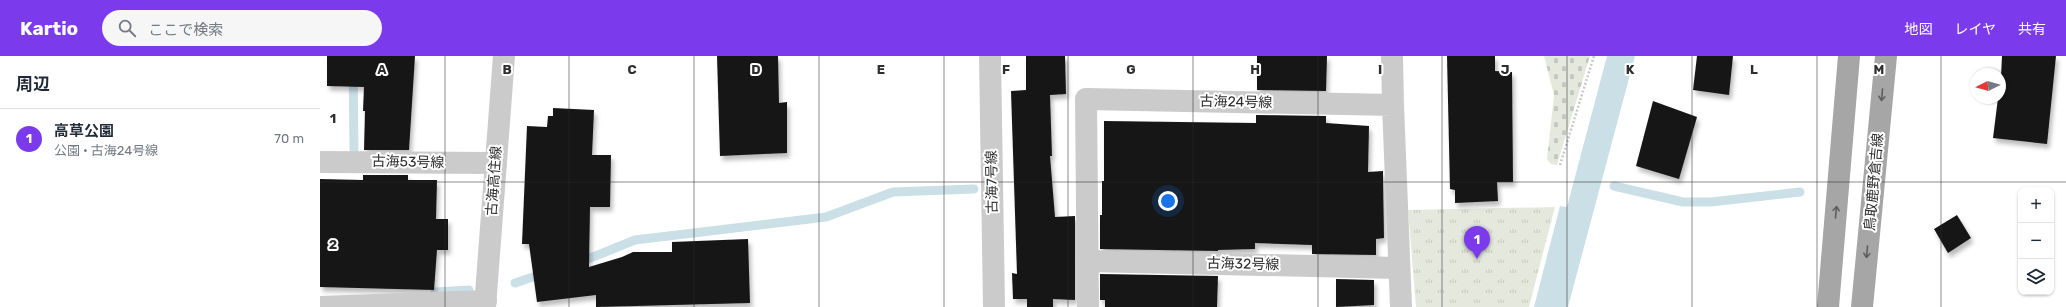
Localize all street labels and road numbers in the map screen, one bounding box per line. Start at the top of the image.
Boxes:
street label: 古海24号線 [1199,93,1273,111]
street label: 鳥取鹿野倉吉線 [1861,132,1887,232]
street label: 古海高住線 [483,145,505,217]
street label: 古海7号線 [983,150,1001,214]
street label: 古海53号線 [371,153,445,171]
street label: 古海32号線 [1207,255,1279,273]

